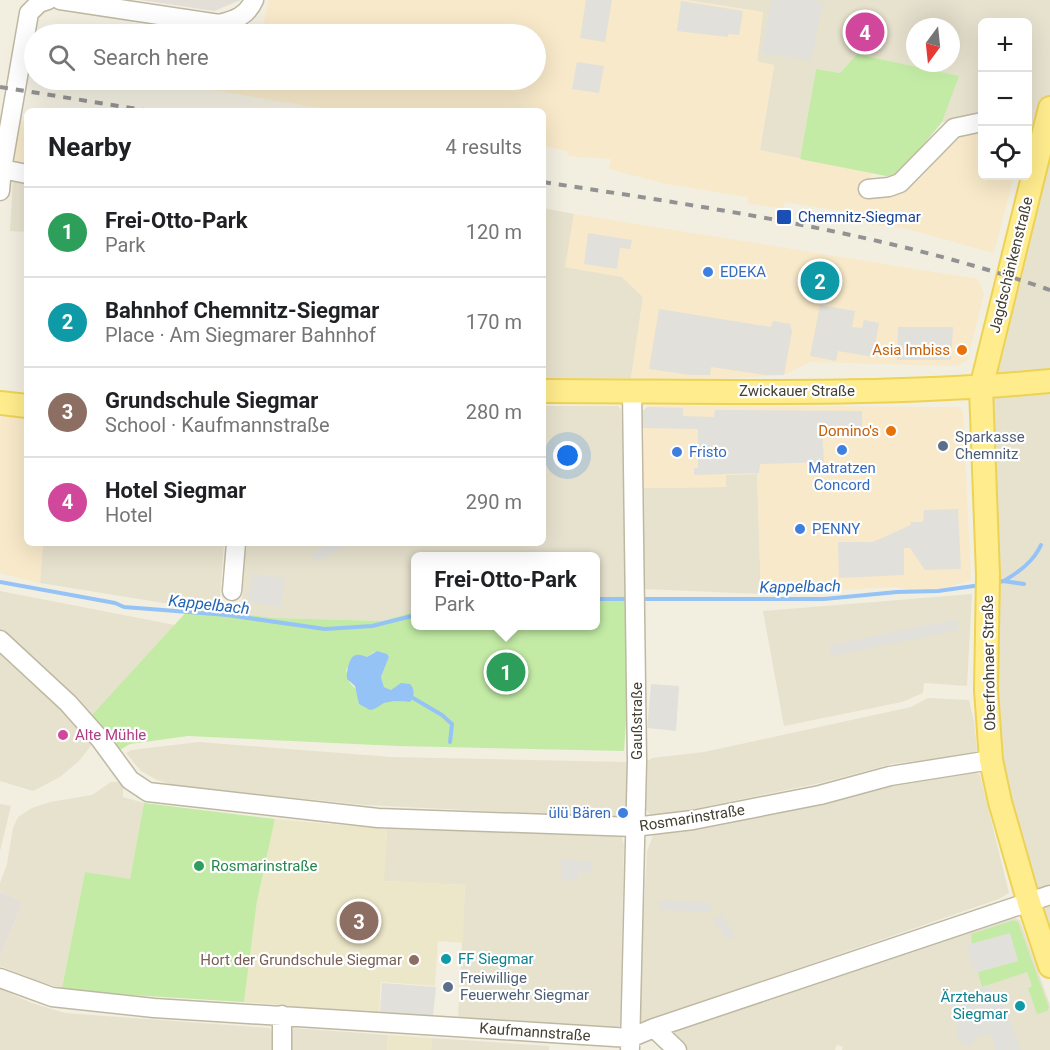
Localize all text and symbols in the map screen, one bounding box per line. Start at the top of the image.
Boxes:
pin: 4 [846,9,884,54]
north arrow [906,18,960,72]
map controls [978,18,1032,180]
button: + [978,18,1032,72]
search box [24,24,546,90]
icon: search [45,41,78,74]
text: Search here [93,45,209,70]
button: − [978,72,1032,126]
button: locate [978,126,1032,180]
text: Nearby [48,132,131,162]
text: 4 results [446,135,522,159]
street label: Jagdschänkenstraße [985,195,1037,335]
text: Frei-Otto-Park [105,208,248,233]
marker: Chemnitz-Siegmar [775,208,793,226]
place label: Chemnitz-Siegmar [798,208,921,226]
text: 1 [62,220,73,244]
text: 120 m [466,220,522,244]
text: Park [105,233,145,257]
pin: 2 [800,258,840,304]
place label: EDEKA [720,263,766,281]
marker: EDEKA [701,265,715,279]
text: Bahnhof Chemnitz-Siegmar [105,298,379,323]
text: 2 [62,310,73,334]
text: 170 m [466,310,522,334]
text: Place · Am Siegmarer Bahnhof [105,323,376,347]
place label: Asia Imbiss [872,341,950,359]
marker: Asia Imbiss [955,343,969,357]
street label: Zwickauer Straße [739,382,855,400]
text: Grundschule Siegmar [105,388,318,413]
text: 3 [62,400,73,424]
text: 280 m [466,400,522,424]
text: School · Kaufmannstraße [105,413,330,437]
place label: Domino's [818,422,879,440]
marker: Domino's [884,424,898,438]
place label: Sparkasse Chemnitz [955,428,1025,463]
marker: Sparkasse Chemnitz [936,439,950,453]
your location [553,441,582,470]
place label: Fristo [689,443,727,461]
marker: Matratzen Concord [835,443,849,457]
marker: Fristo [670,445,684,459]
place label: Matratzen Concord [808,459,876,494]
text: Hotel Siegmar [105,478,246,503]
text: 4 [62,490,73,514]
text: 290 m [466,490,522,514]
text: Hotel [105,503,153,527]
place label: PENNY [812,520,860,538]
marker: PENNY [793,522,807,536]
popup [411,552,600,630]
text: Frei-Otto-Park [434,567,577,592]
water label: Kappelbach [759,576,841,597]
water label: Kappelbach [167,591,250,618]
text: Park [434,592,475,616]
street label: Oberfrohnaer Straße [979,595,999,731]
pin: 1 [486,650,526,694]
street label: Gaußstraße [628,682,646,760]
place label: Alte Mühle [75,726,146,744]
marker: Alte Mühle [56,728,70,742]
street label: Rosmarinstraße [638,801,746,835]
place label: ülü Bären [548,804,611,822]
marker: ülü Bären [616,806,630,820]
place label: Rosmarinstraße [211,857,317,875]
marker: Rosmarinstraße [192,859,206,873]
pin: 3 [340,898,378,944]
place label: FF Siegmar [458,950,534,968]
place label: Hort der Grundschule Siegmar [200,951,402,969]
marker: FF Siegmar [439,952,453,966]
marker: Hort der Grundschule Siegmar [407,953,421,967]
place label: Freiwillige Feuerwehr Siegmar [460,969,589,1004]
marker: Freiwillige Feuerwehr Siegmar [441,980,455,994]
place label: Ärztehaus Siegmar [940,988,1008,1023]
marker: Ärztehaus Siegmar [1013,999,1027,1013]
street label: Kaufmannstraße [479,1019,591,1045]

